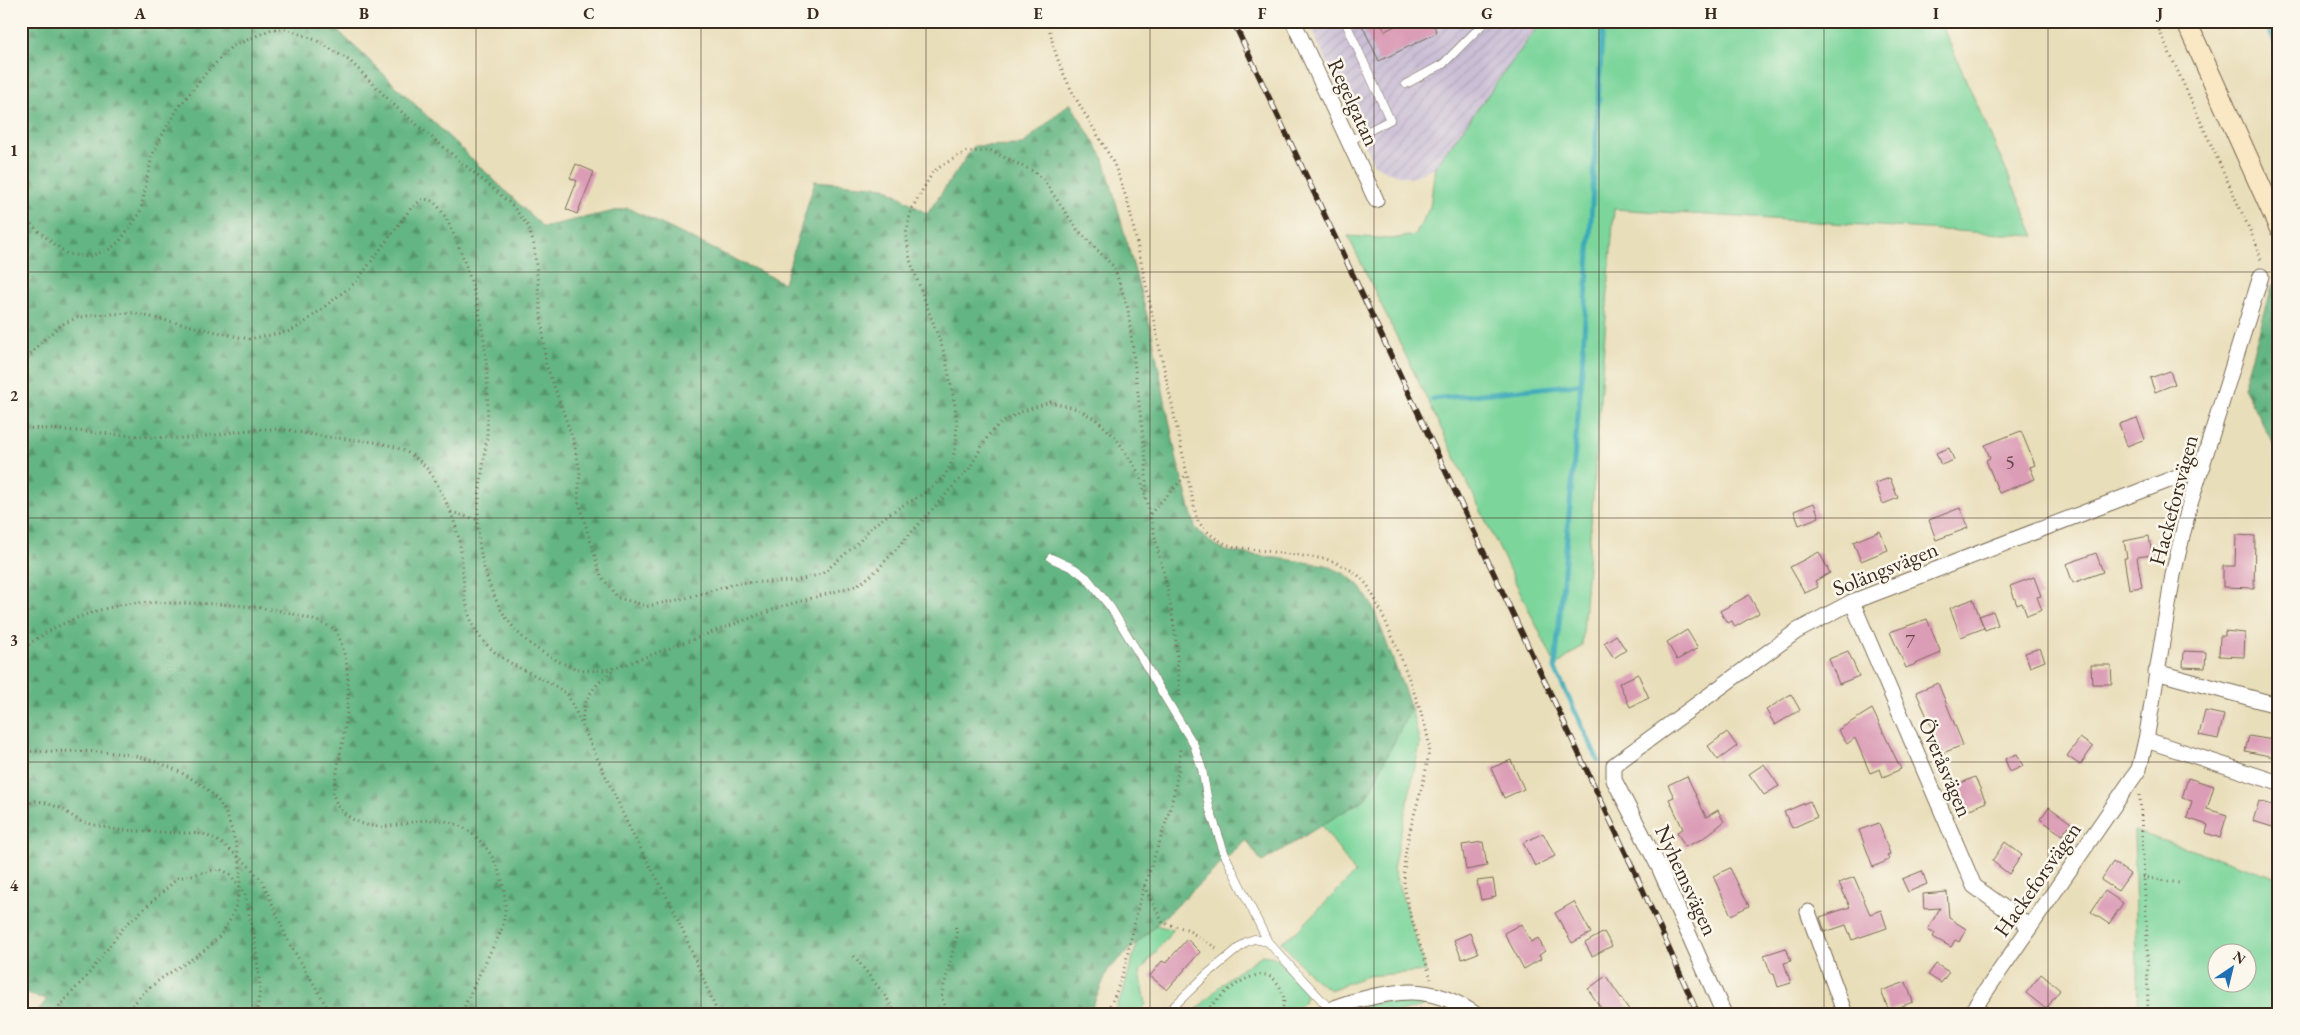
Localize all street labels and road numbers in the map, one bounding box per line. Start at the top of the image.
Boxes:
street label: Regelgatan [1321,54,1387,151]
street label: Hackeforsvägen [2142,431,2205,569]
street label: Solängsvägen [1828,534,1942,603]
street label: Överåsvägen [1912,713,1980,822]
street label: Hackeforsvägen [1987,816,2088,943]
street label: Nyhemsvägen [1648,820,1725,941]

